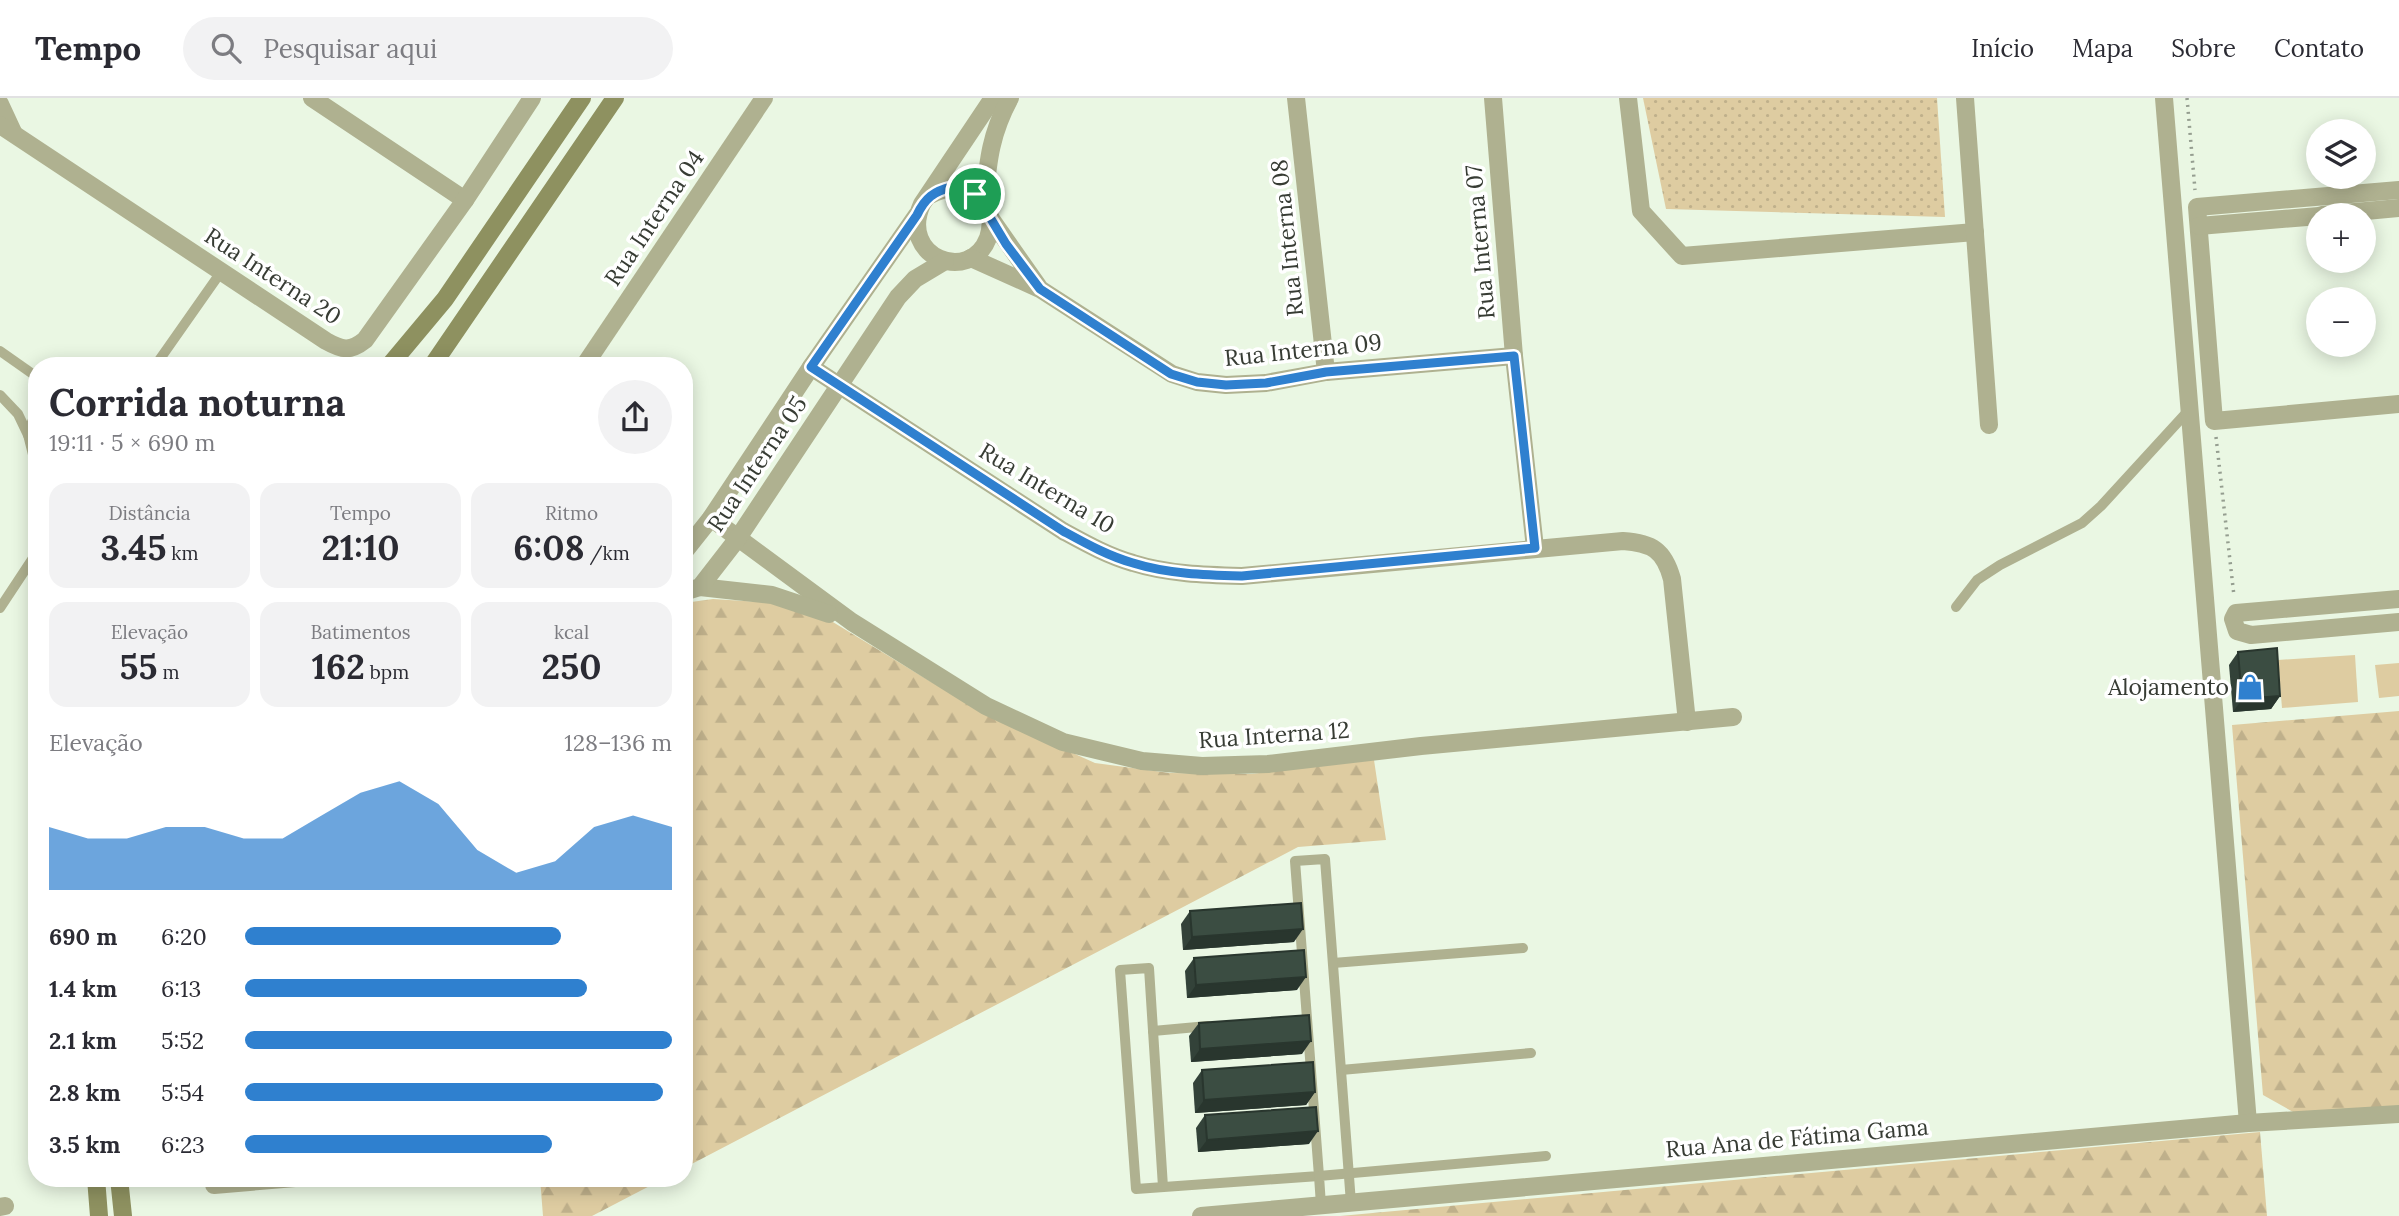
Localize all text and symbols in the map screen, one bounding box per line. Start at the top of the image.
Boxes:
search box [183,17,673,80]
text: Tempo [35,27,141,69]
icon: search [207,29,245,67]
text: Pesquisar aqui [263,32,437,65]
text: Início [1971,33,2034,64]
text: Mapa [2072,33,2133,64]
text: Sobre [2171,33,2236,64]
text: Contato [2274,33,2364,64]
map controls [2306,119,2376,357]
button: layers [2306,119,2376,189]
street label: Rua Interna 04 [598,144,710,291]
street label: Rua Interna 08 [1264,158,1309,318]
street label: Rua Interna 07 [1458,163,1501,320]
pin [945,164,1005,224]
icon: arrive [956,175,994,213]
button: + [2306,203,2376,273]
street label: Rua Interna 20 [199,221,347,331]
button: − [2306,287,2376,357]
street label: Rua Interna 09 [1223,327,1383,372]
text: Corrida noturna [49,378,345,426]
button: share [598,380,672,454]
street label: Rua Interna 05 [701,390,813,537]
text: 19:11 · 5 × 690 m [49,428,215,457]
street label: Rua Interna 10 [974,436,1120,539]
text: Distância [108,501,191,525]
text: Tempo [330,501,391,525]
text: Ritmo [545,501,598,525]
text: 3.45 [101,525,166,570]
text: 21:10 [321,525,400,570]
text: 6:08 [513,525,584,570]
text: km [166,541,199,565]
text: /km [584,541,630,565]
text: Elevação [111,620,188,644]
text: Batimentos [310,620,411,644]
text: kcal [554,620,589,644]
text: 55 [120,644,157,689]
text: 162 [312,644,365,689]
text: 250 [542,644,601,689]
text: m [157,660,179,684]
text: bpm [365,660,409,684]
place label: Alojamento [2107,672,2229,701]
shop icon: Alojamento [2235,672,2265,702]
street label: Rua Interna 12 [1197,715,1350,754]
text: Elevação [49,728,143,757]
text: 128–136 m [564,728,672,757]
text: 690 m [49,922,117,951]
text: 6:20 [161,922,207,951]
text: 1.4 km [49,974,117,1003]
text: 6:13 [161,974,201,1003]
text: 2.1 km [49,1026,117,1055]
text: 5:52 [161,1026,204,1055]
text: 2.8 km [49,1078,121,1107]
text: 5:54 [161,1078,204,1107]
street label: Rua Ana de Fátima Gama [1664,1112,1930,1163]
text: 3.5 km [49,1130,121,1159]
text: 6:23 [161,1130,205,1159]

